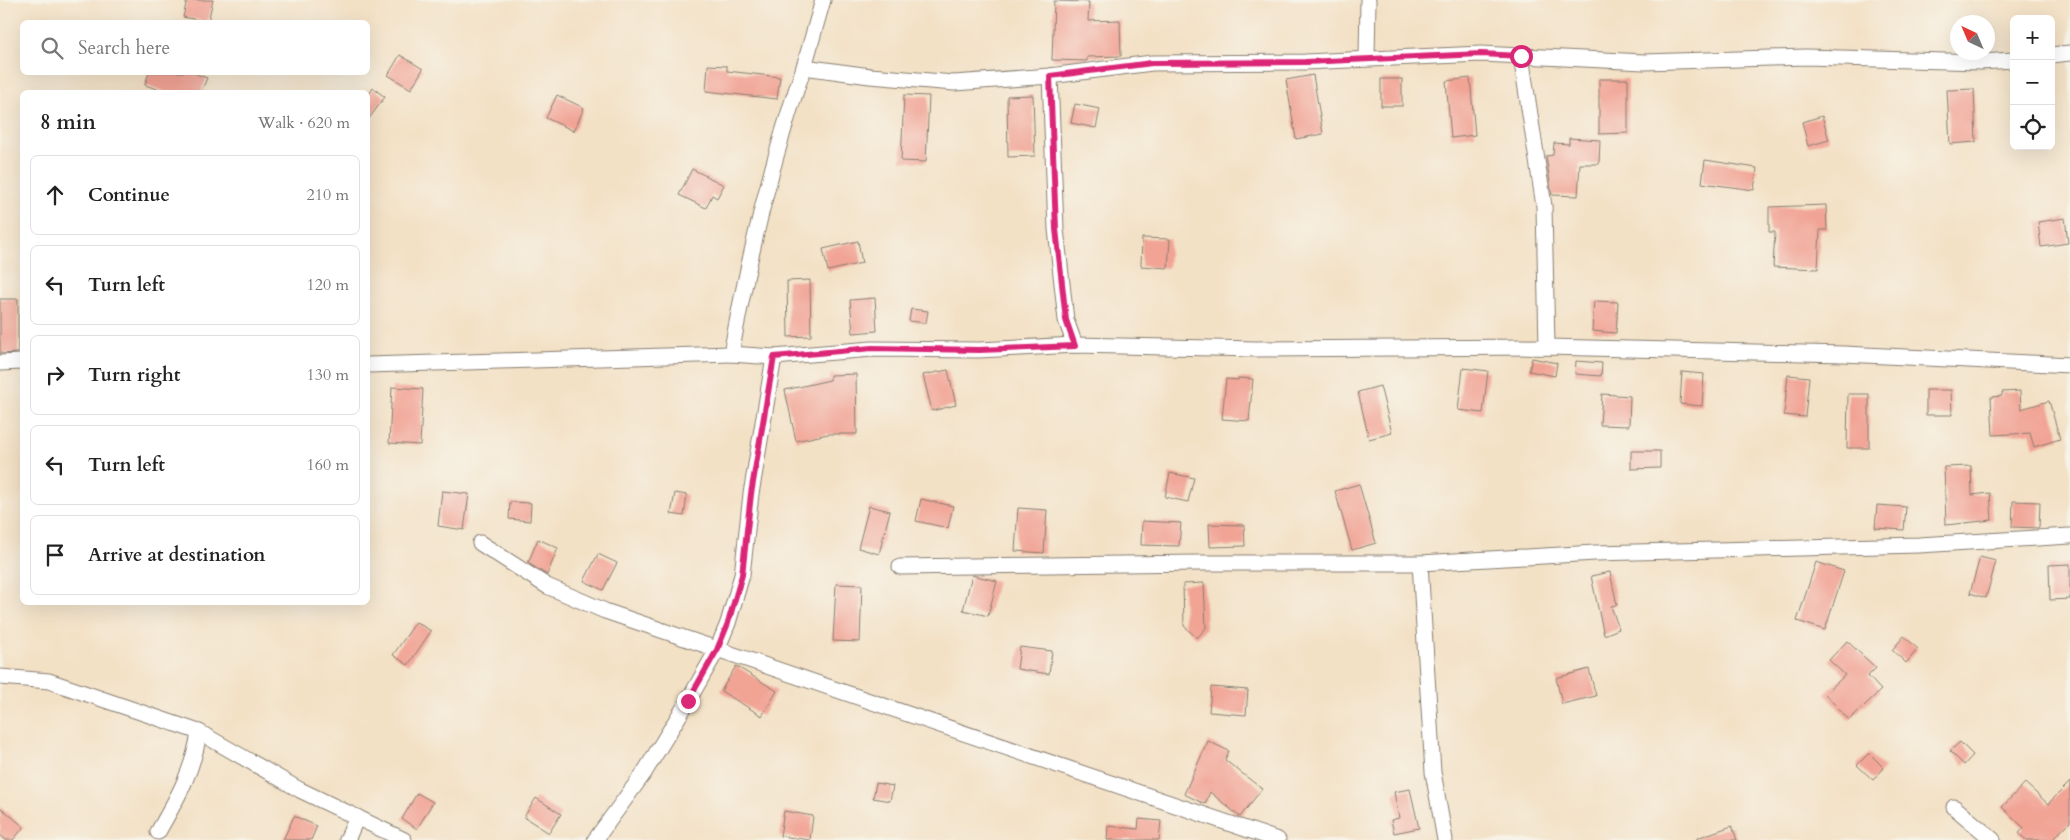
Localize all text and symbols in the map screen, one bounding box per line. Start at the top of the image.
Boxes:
north arrow [1950,15,1995,60]
map controls [2010,15,2055,150]
button: + [2010,15,2055,60]
search box [20,20,370,75]
icon: search [38,34,66,62]
text: Search here [78,35,170,61]
route start [1510,45,1533,68]
button: − [2010,60,2055,105]
button: locate [2010,105,2055,150]
text: 8 min [40,108,96,137]
text: Walk · 620 m [258,112,350,134]
icon: ahead [41,181,69,209]
text: Continue [88,182,170,208]
text: 210 m [307,184,349,206]
icon: left [41,271,69,299]
text: Turn left [88,272,165,298]
text: 120 m [307,274,349,296]
icon: right [41,361,69,389]
text: Turn right [88,362,180,388]
text: 130 m [307,364,349,386]
icon: left [41,451,69,479]
text: Turn left [88,452,165,478]
text: 160 m [307,454,349,476]
icon: arrive [41,541,69,569]
text: Arrive at destination [88,542,265,568]
route end [677,690,700,713]

